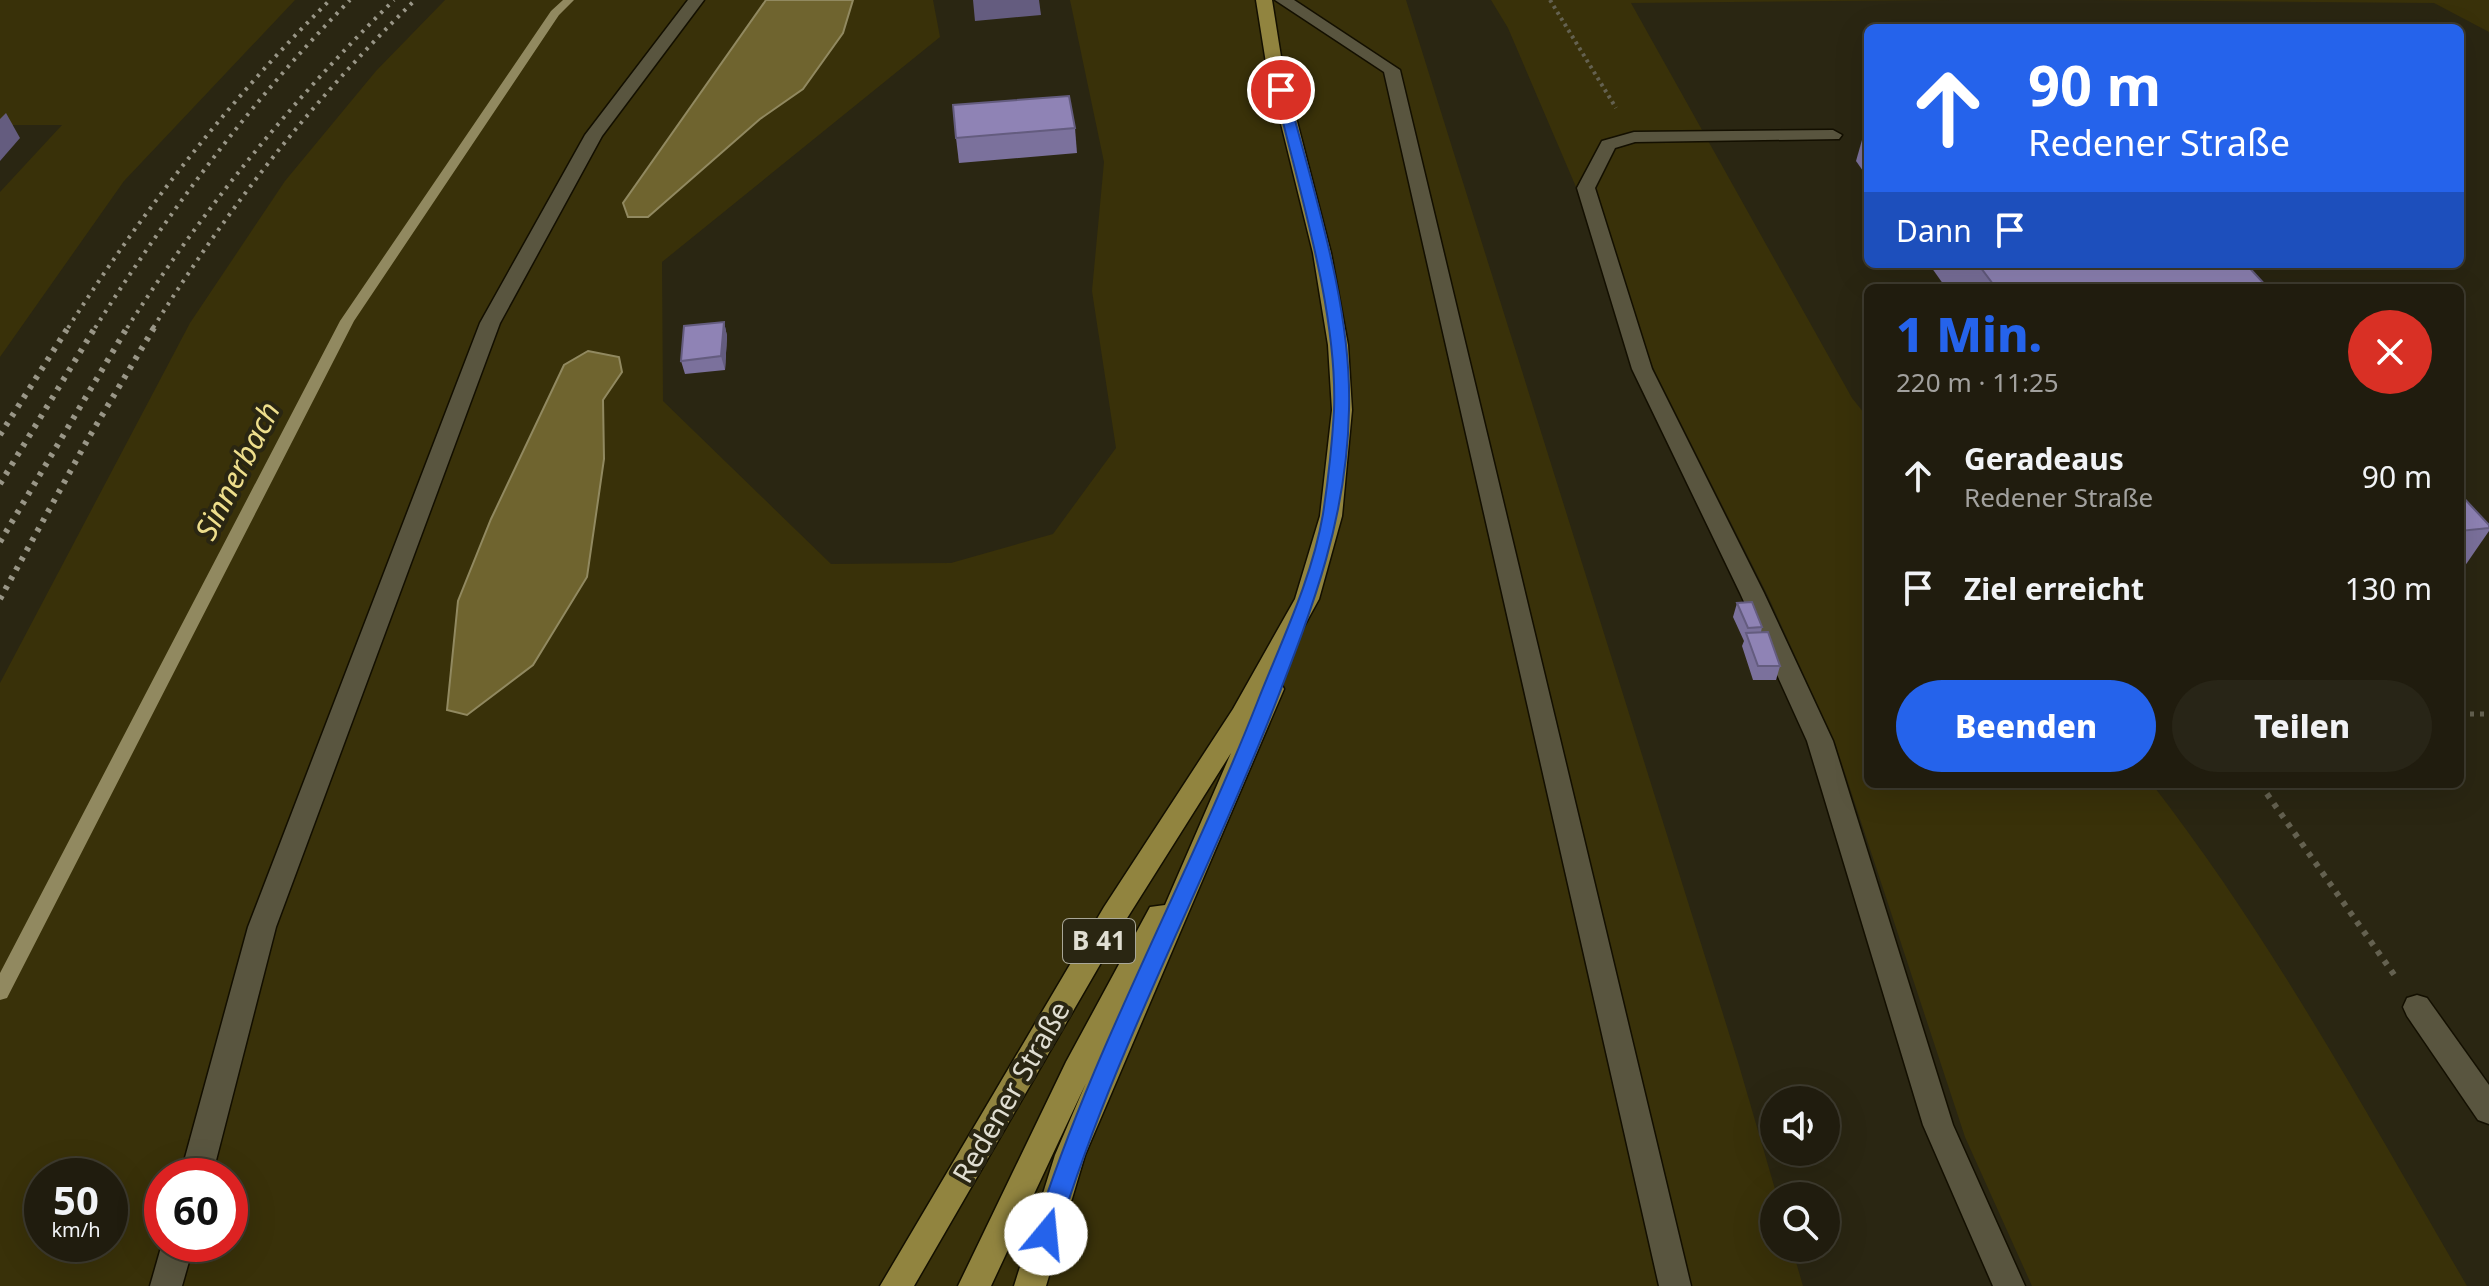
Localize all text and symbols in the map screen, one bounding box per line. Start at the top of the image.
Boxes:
text: 90 m [2028,46,2161,122]
pin [1247,56,1315,124]
icon: ahead [1896,56,2000,160]
icon: arrive [1259,68,1303,112]
text: Redener Straße [2028,118,2290,167]
icon: arrive [1988,208,2032,252]
text: Dann [1896,210,1972,251]
text: 1 Min. [1896,301,2042,366]
button: close [2348,310,2432,394]
text: 220 m · 11:25 [1896,364,2059,400]
water label: Sinnerbach [184,394,289,546]
text: Geradeaus [1964,438,2124,479]
icon: ahead [1896,454,1940,498]
text: 90 m [2362,456,2432,497]
text: Redener Straße [1964,479,2153,515]
icon: arrive [1896,566,1940,610]
text: Ziel erreicht [1964,568,2144,609]
text: 130 m [2345,568,2432,609]
button: Beenden [1896,680,2156,772]
button: Teilen [2172,680,2432,772]
road number: B 41 [1063,919,1135,963]
street label: Redener Straße [943,994,1078,1189]
map controls [1760,1086,1840,1262]
button: sound [1760,1086,1840,1166]
speed limit sign: 60 [144,1158,248,1262]
text: 50 [53,1172,99,1227]
button: search [1760,1182,1840,1262]
position arrow [1004,1192,1088,1276]
text: km/h [51,1216,101,1243]

